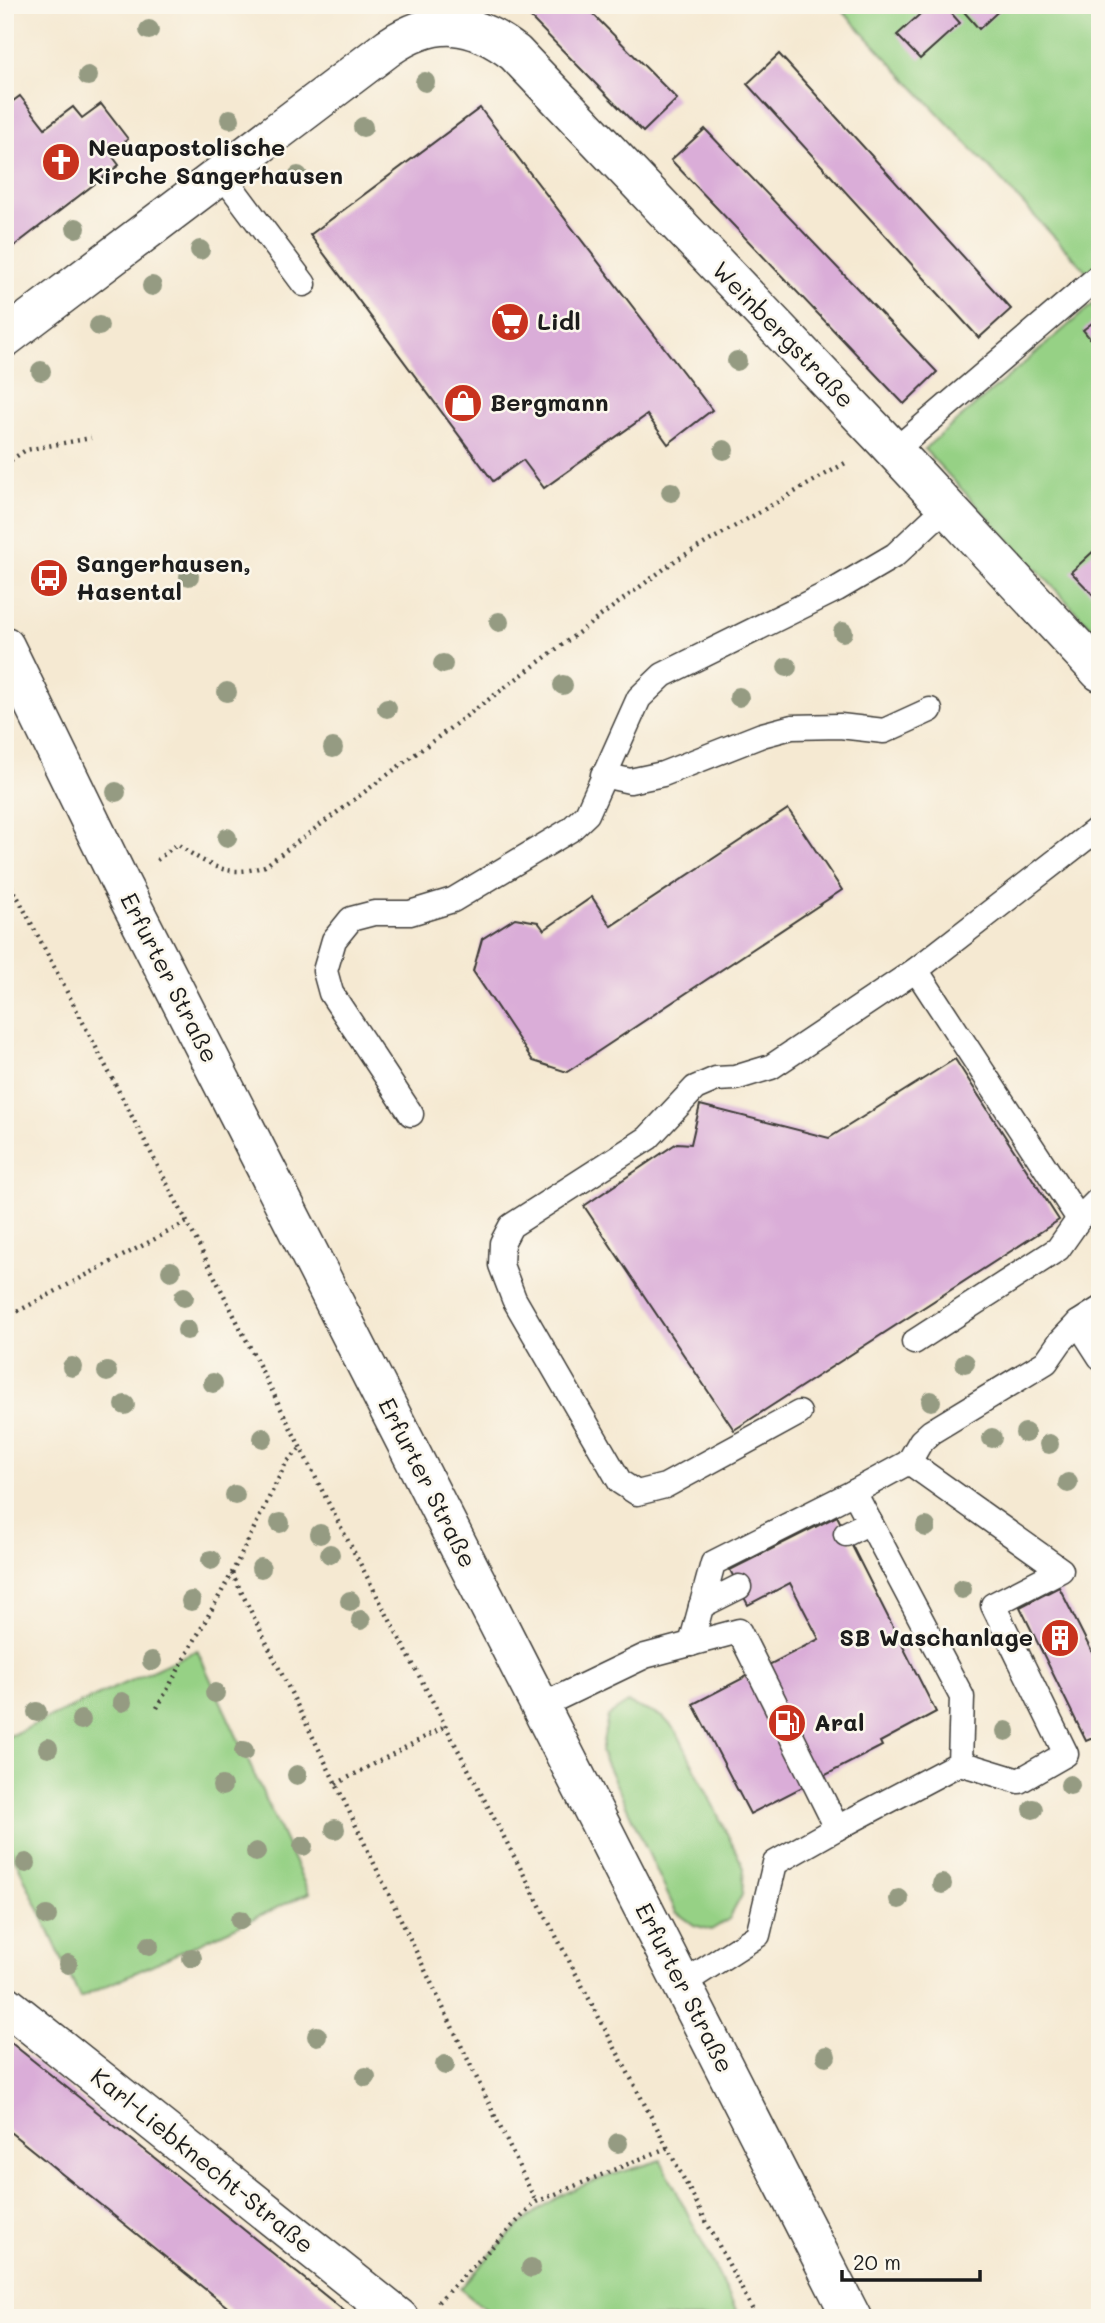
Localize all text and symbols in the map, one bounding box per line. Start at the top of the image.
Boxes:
place label: Neuapostolische Kirche Sangerhausen [88,131,343,190]
church icon: Neuapostolische Kirche Sangerhausen [40,141,82,183]
street label: Weinbergstraße [706,254,862,414]
supermarket icon: Lidl [489,301,531,343]
place label: Lidl [537,305,581,336]
shop icon: Bergmann [442,382,484,424]
place label: Bergmann [490,386,609,417]
place label: Sangerhausen, Hasental [76,547,251,606]
bus stop icon: Sangerhausen, Hasental [28,557,70,599]
street label: Erfurter Straße [114,887,227,1067]
street label: Erfurter Straße [372,1392,485,1572]
building icon: SB Waschanlage [1039,1617,1081,1659]
place label: SB Waschanlage [839,1621,1033,1652]
fuel station icon: Aral [766,1702,808,1744]
place label: Aral [814,1706,864,1737]
street label: Erfurter Straße [629,1897,742,2077]
street label: Karl-Liebknecht-Straße [85,2060,321,2259]
scale bar [842,2239,981,2283]
text: 20 m [853,2248,901,2275]

